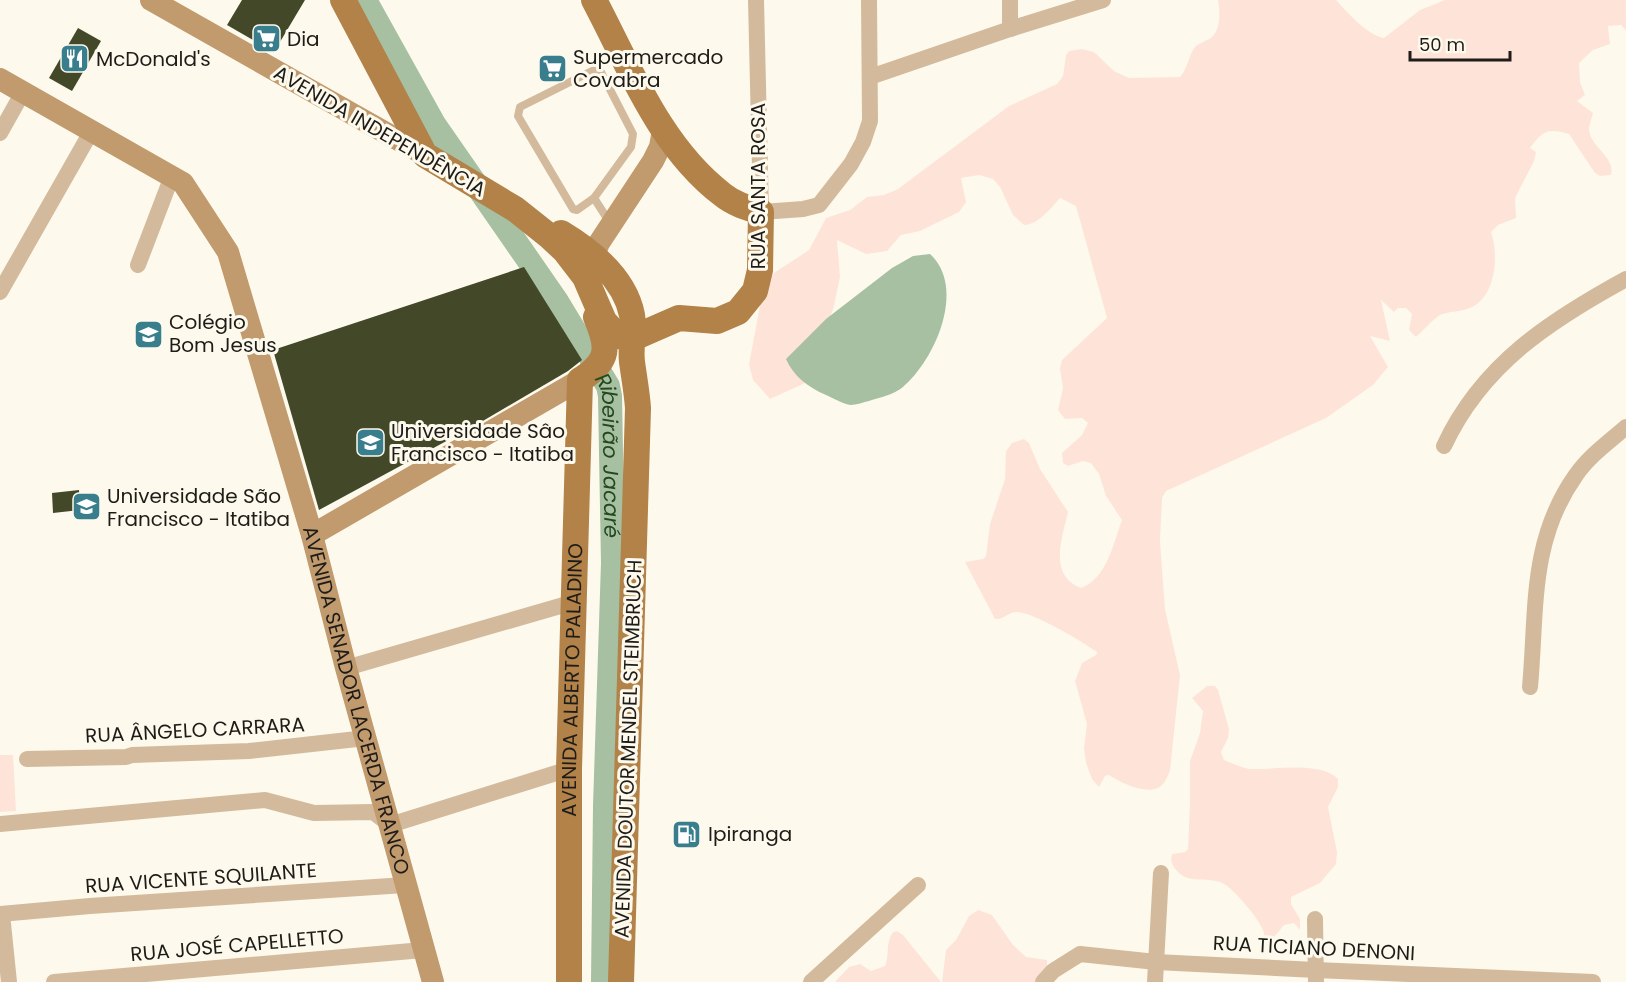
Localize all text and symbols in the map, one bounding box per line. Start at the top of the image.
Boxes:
supermarket icon: Dia [250,23,282,55]
scale bar [1410,24,1510,62]
place label: Dia [287,25,320,53]
text: 50 m [1419,32,1465,57]
restaurant icon: McDonald's [59,43,91,75]
place label: Supermercado Covabra [573,43,723,94]
place label: McDonald's [96,45,211,73]
supermarket icon: Supermercado Covabra [536,52,568,84]
street label: AVENIDA INDEPENDÊNCIA [269,59,491,203]
street label: RUA SANTA ROSA [744,103,772,269]
place label: Colégio Bom Jesus [169,308,277,359]
school or university icon: Colégio Bom Jesus [132,318,164,350]
water label: Ribeirão Jacaré [589,367,627,538]
place label: Universidade Sâo Francisco - Itatiba [391,417,574,468]
school or university icon: Universidade Sâo Francisco - Itatiba [354,427,386,459]
place label: Universidade São Francisco - Itatiba [107,482,290,533]
school or university icon: Universidade São Francisco - Itatiba [70,491,102,523]
street label: AVENIDA SENADOR LACERDA FRANCO [296,522,417,878]
street label: AVENIDA ALBERTO PALADINO [555,543,589,817]
street label: AVENIDA DOUTOR MENDEL STEIMBRUCH [607,559,649,939]
street label: RUA ÂNGELO CARRARA [84,710,306,750]
fuel station icon: Ipiranga [671,818,703,850]
place label: Ipiranga [708,820,792,848]
street label: RUA VICENTE SQUILANTE [84,856,318,900]
street label: RUA JOSÉ CAPELLETTO [129,922,345,968]
street label: RUA TICIANO DENONI [1212,929,1416,967]

